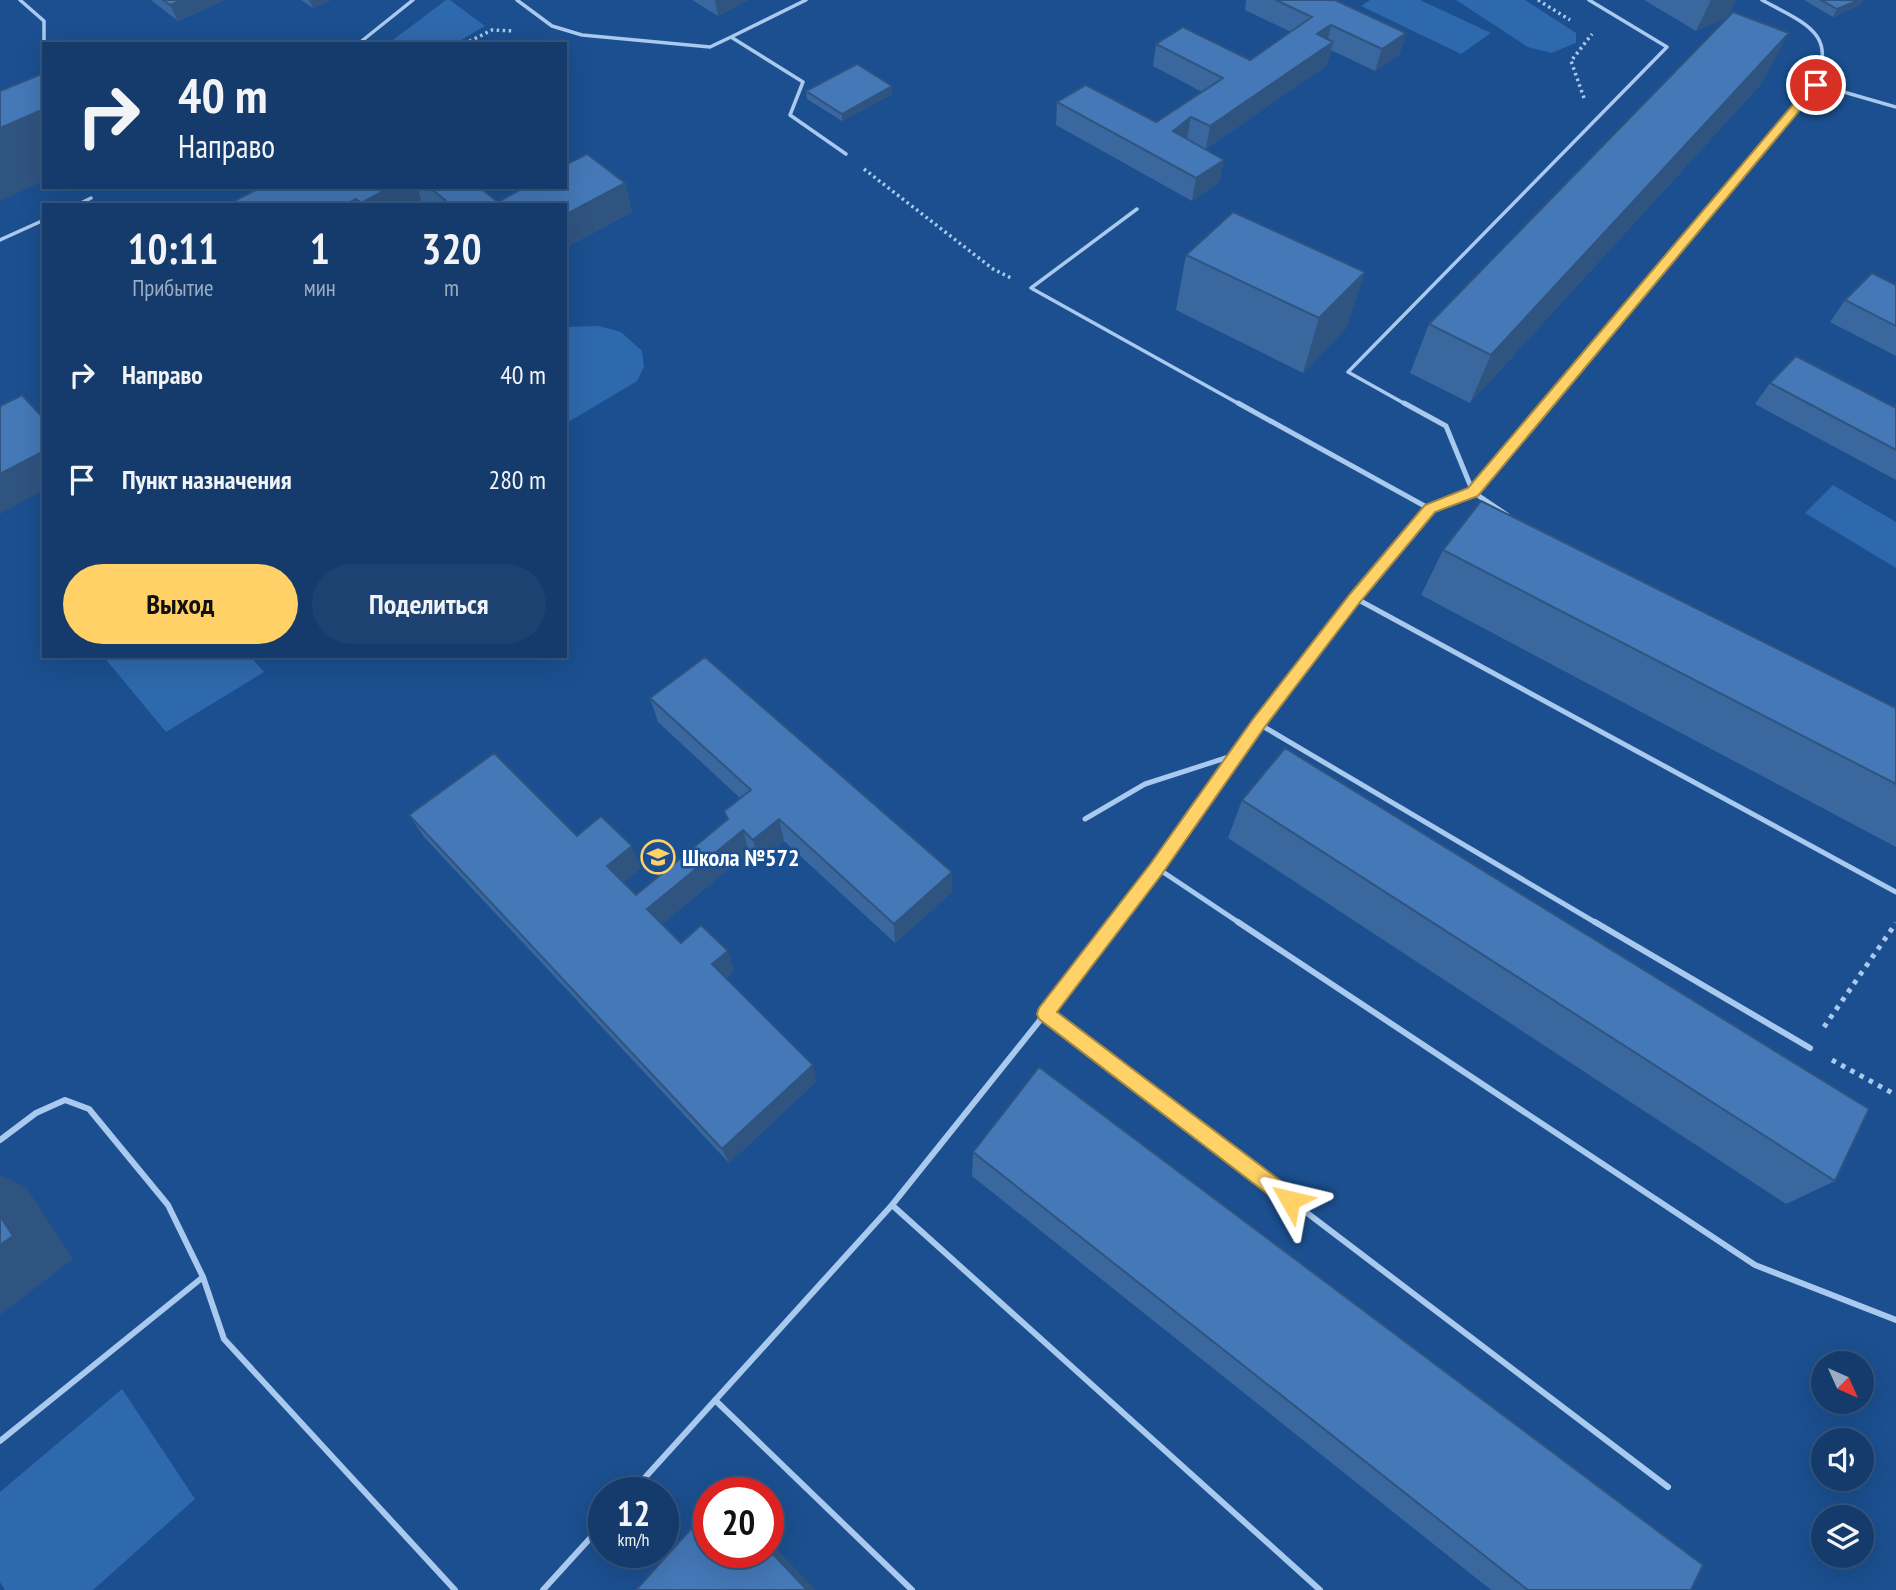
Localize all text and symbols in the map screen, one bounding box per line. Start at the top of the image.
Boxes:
pin [1786,55,1846,115]
text: 40 m [178,63,267,127]
icon: arrive [1797,66,1835,104]
icon: right [63,70,154,161]
text: Направо [178,125,275,167]
text: 10:11 [127,221,218,276]
text: 1 [310,221,330,276]
text: 320 [421,221,482,276]
text: Прибытие [132,273,214,302]
text: мин [304,273,336,302]
text: m [444,273,459,302]
icon: right [63,356,101,394]
text: Направо [122,358,203,391]
text: 40 m [500,358,546,391]
icon: arrive [63,461,101,499]
text: Пункт назначения [122,463,292,496]
text: 280 m [488,463,546,496]
button: Выход [63,564,298,644]
button: Поделиться [312,564,546,644]
school or university icon: Школа №572 [639,838,677,876]
place label: Школа №572 [682,842,799,873]
position arrow [1253,1163,1327,1237]
north arrow [1811,1351,1874,1414]
map controls [1811,1351,1874,1568]
button: sound [1811,1428,1874,1491]
speed limit sign: 20 [693,1477,784,1568]
text: 12 [617,1490,650,1536]
button: layers [1811,1505,1874,1568]
text: km/h [618,1528,649,1551]

